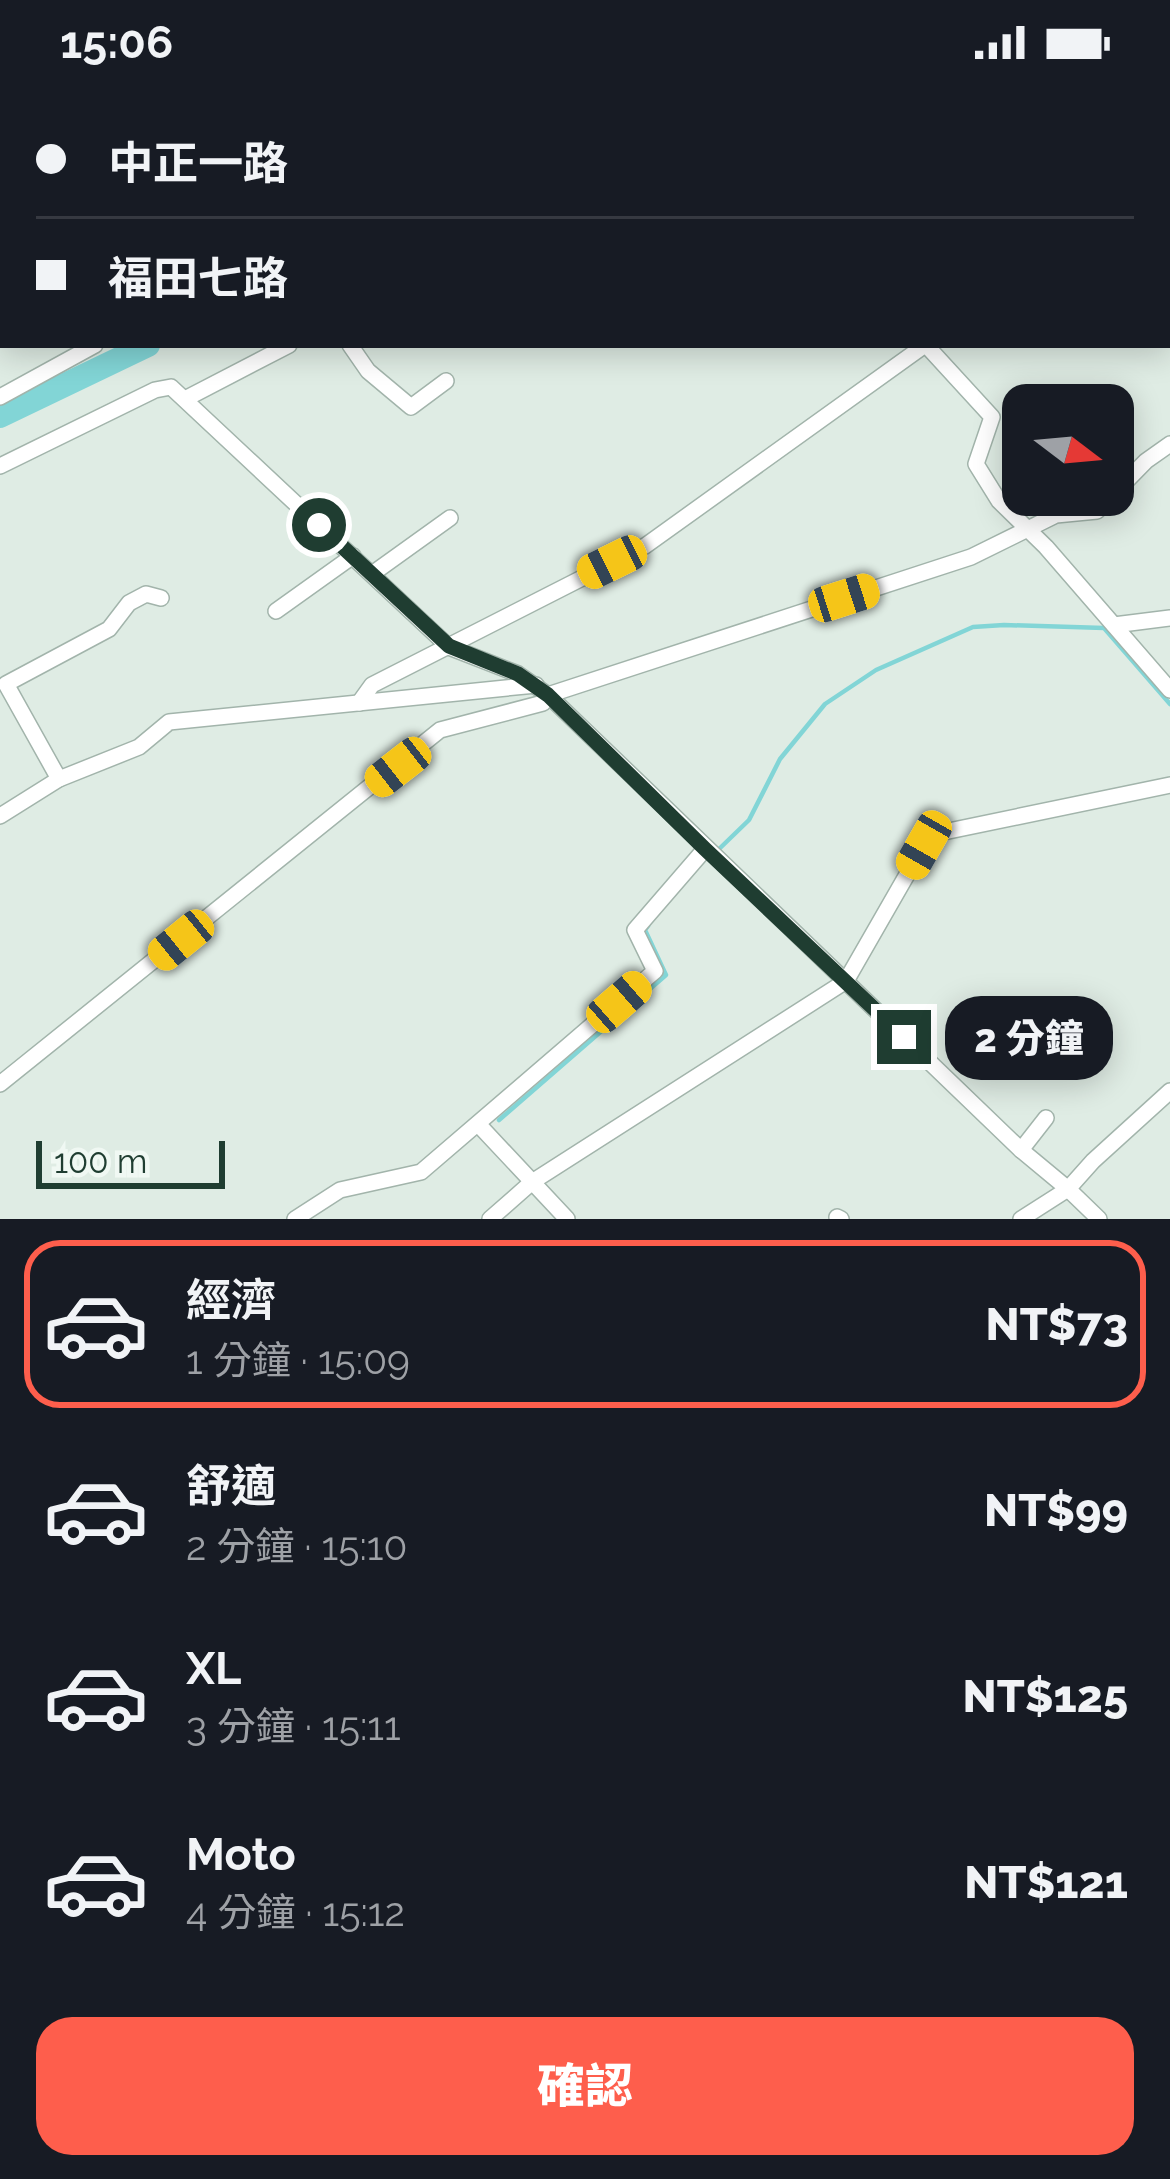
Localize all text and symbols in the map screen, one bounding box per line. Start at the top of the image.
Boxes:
text: 15:06 [60,16,173,69]
text: 中正一路 [108,137,288,190]
text: 福田七路 [108,252,288,305]
north arrow [1002,384,1134,516]
map controls [1002,384,1134,516]
route start [292,498,346,552]
car [572,530,652,594]
car [804,570,884,626]
car [359,731,437,803]
car [890,805,958,885]
car [142,903,220,977]
car [580,965,658,1039]
callout: 2 分鐘 [946,995,1114,1079]
route end [877,1010,931,1064]
text: 2 分鐘 [974,1015,1084,1061]
scale bar [36,1135,225,1188]
text: 100 m [54,1142,147,1181]
icon: car [42,1270,150,1378]
text: 經濟 [186,1274,276,1327]
text: NT$73 [986,1298,1128,1351]
text: 1 分鐘 · 15:09 [186,1337,410,1383]
icon: car [42,1456,150,1564]
text: 舒適 [186,1460,276,1513]
text: NT$99 [984,1484,1128,1537]
text: 2 分鐘 · 15:10 [186,1523,407,1569]
icon: car [42,1642,150,1750]
text: XL [186,1642,241,1695]
text: NT$125 [963,1670,1128,1723]
text: 3 分鐘 · 15:11 [186,1703,401,1749]
icon: car [42,1828,150,1936]
text: Moto [186,1828,296,1881]
text: NT$121 [964,1856,1128,1909]
text: 4 分鐘 · 15:12 [186,1889,405,1935]
button: 確認 [36,2017,1134,2155]

